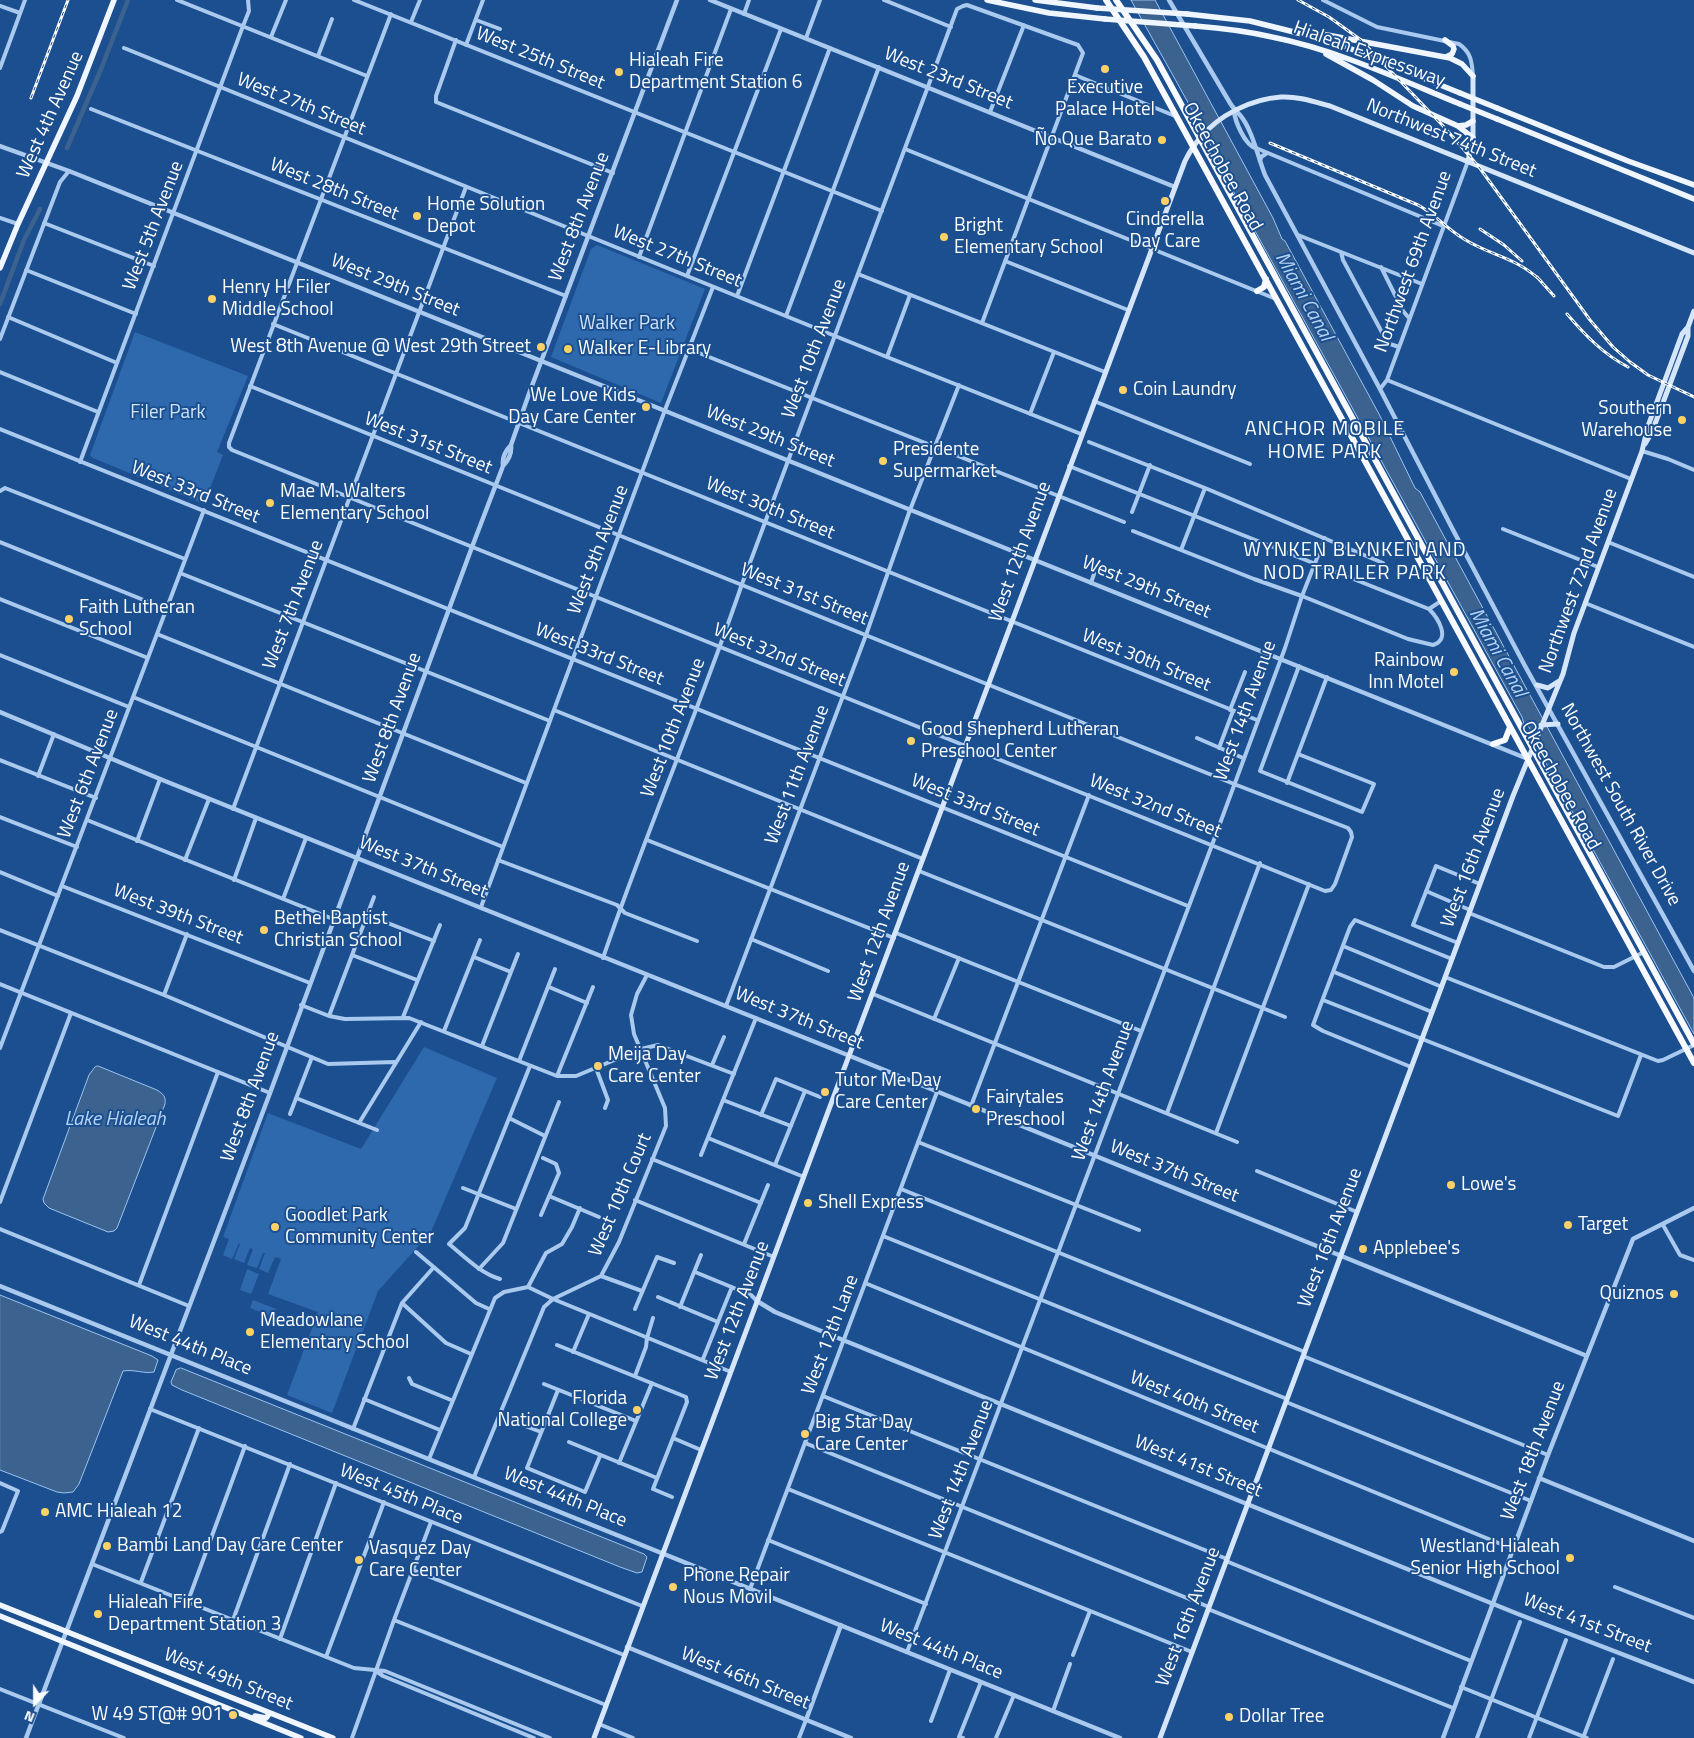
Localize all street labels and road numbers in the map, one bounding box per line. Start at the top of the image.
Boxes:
street label: Hialeah Expressway [1290,17,1448,93]
street label: West 25th Street [472,23,608,95]
street label: West 23rd Street [880,43,1016,115]
street label: West 4th Avenue [13,48,89,182]
street label: West 27th Street [233,69,369,141]
street label: Northwest 74th Street [1363,95,1539,183]
street label: Okeechobee Road [1177,99,1267,235]
street label: West 8th Avenue [545,149,615,285]
street label: West 28th Street [266,154,402,226]
street label: West 5th Avenue [119,158,189,294]
street label: Northwest 69th Avenue [1371,168,1457,356]
street label: West 27th Street [609,221,745,293]
street label: West 29th Street [327,250,463,322]
street label: West 10th Avenue [778,276,852,422]
street label: West 29th Street [702,401,838,473]
street label: West 31st Street [361,408,495,480]
street label: West 33rd Street [127,457,263,529]
street label: West 30th Street [702,473,838,545]
street label: West 12th Avenue [985,479,1057,625]
street label: West 9th Avenue [564,482,634,618]
street label: Northwest 72nd Avenue [1535,486,1623,676]
street label: West 7th Avenue [259,537,329,673]
street label: West 29th Street [1078,552,1214,624]
street label: West 31st Street [737,559,871,631]
street label: West 33rd Street [531,619,667,691]
street label: West 32nd Street [710,619,848,693]
street label: West 30th Street [1078,625,1214,697]
street label: West 14th Avenue [1210,638,1282,784]
street label: West 8th Avenue [359,650,427,786]
street label: West 10th Avenue [637,655,711,801]
street label: Northwest South River Drive [1555,700,1685,910]
street label: West 11th Avenue [761,702,835,848]
street label: West 6th Avenue [54,706,124,842]
street label: Okeechobee Road [1515,718,1605,854]
street label: West 33rd Street [907,770,1043,842]
street label: West 32nd Street [1086,770,1224,844]
street label: West 16th Avenue [1437,785,1511,931]
street label: West 37th Street [355,832,491,904]
street label: West 12th Avenue [844,859,916,1005]
street label: West 39th Street [110,880,246,950]
street label: West 37th Street [731,983,867,1055]
street label: West 14th Avenue [1068,1018,1140,1164]
street label: West 8th Avenue [217,1029,285,1165]
street label: West 10th Court [585,1130,657,1260]
street label: West 37th Street [1106,1136,1242,1208]
street label: West 16th Avenue [1294,1165,1368,1311]
street label: West 12th Avenue [701,1238,775,1384]
street label: West 12th Lane [798,1272,864,1398]
street label: West 44th Place [125,1311,255,1381]
street label: West 40th Street [1126,1367,1262,1439]
street label: West 18th Avenue [1497,1378,1571,1524]
street label: West 14th Avenue [925,1397,999,1543]
street label: West 41st Street [1131,1431,1265,1503]
street label: West 45th Place [336,1460,466,1530]
street label: West 44th Place [500,1463,630,1533]
street label: West 16th Avenue [1152,1544,1226,1690]
street label: West 41st Street [1520,1589,1654,1659]
street label: West 44th Place [876,1615,1006,1685]
street label: West 46th Street [677,1643,813,1715]
street label: West 49th Street [160,1644,296,1716]

